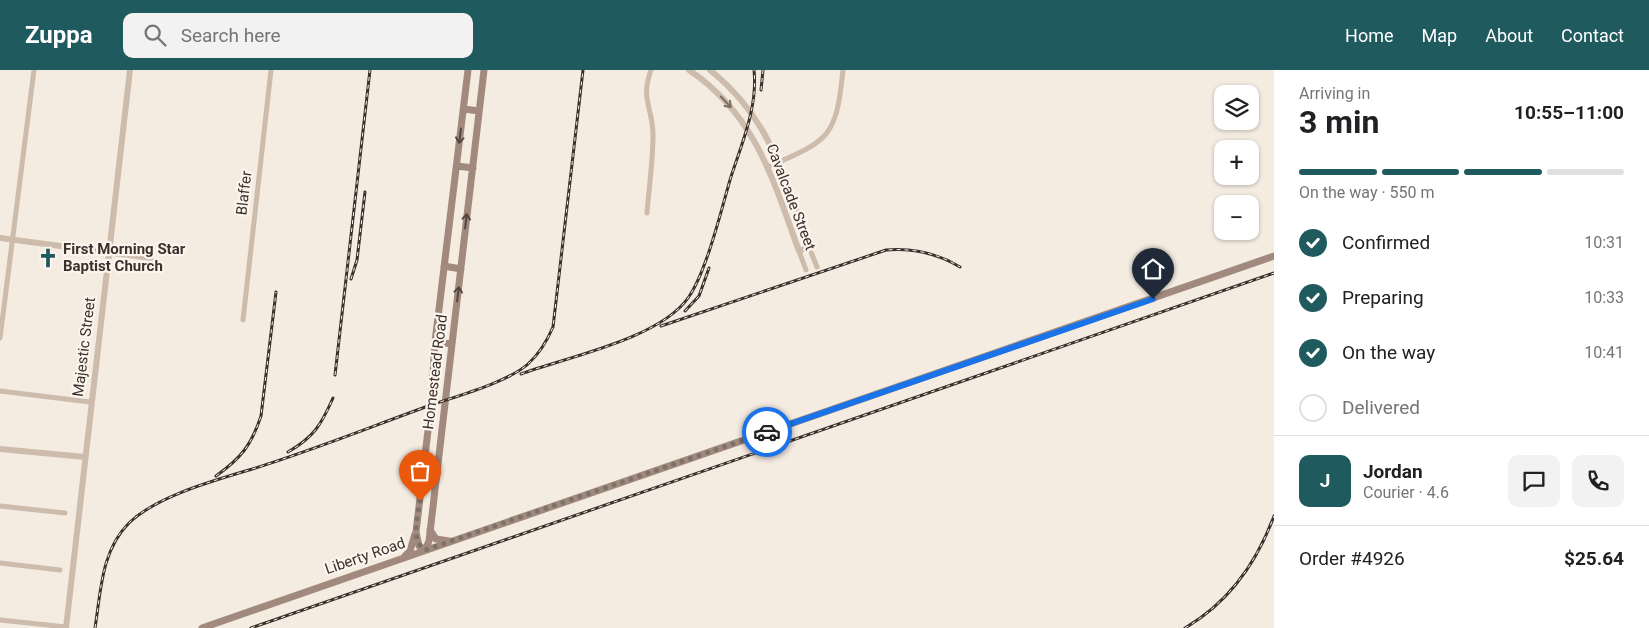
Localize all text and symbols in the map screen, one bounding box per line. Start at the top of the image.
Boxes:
search box [123,13,473,58]
text: Zuppa [25,21,93,49]
icon: search [141,21,169,49]
text: Search here [181,24,281,47]
text: Home [1345,25,1394,46]
text: Map [1422,25,1457,46]
text: About [1485,25,1533,46]
text: Contact [1561,25,1624,46]
text: Arriving in [1299,84,1370,103]
map controls [1214,85,1259,240]
button: layers [1214,85,1259,130]
one-way arrow [720,95,732,108]
text: 10:55–11:00 [1514,101,1624,124]
text: 3 min [1299,103,1379,141]
one-way arrow [455,127,465,143]
button: + [1214,140,1259,185]
street label: Cavalcade Street [762,141,820,253]
street label: Blaffer [232,170,256,216]
text: On the way · 550 m [1299,183,1435,202]
button: − [1214,195,1259,240]
one-way arrow [461,213,471,229]
icon: check [1299,229,1327,257]
text: Confirmed [1342,231,1430,254]
text: 10:31 [1584,233,1624,252]
place label: First Morning Star Baptist Church [63,240,186,275]
church icon: First Morning Star Baptist Church [37,247,59,269]
pin [1132,248,1174,299]
icon: home [1139,255,1167,283]
icon: check [1299,284,1327,312]
one-way arrow [453,286,463,302]
text: Preparing [1342,286,1424,309]
text: 10:33 [1584,288,1624,307]
street label: Majestic Street [69,296,99,398]
street label: Homestead Road [419,313,451,431]
icon: check [1299,339,1327,367]
text: On the way [1342,341,1435,364]
text: 10:41 [1584,343,1624,362]
text: Delivered [1342,396,1420,419]
courier [742,407,792,457]
icon: car [753,418,781,446]
pin [399,450,441,501]
button: chat [1508,455,1560,507]
button: phone [1572,455,1624,507]
icon: bag [406,457,434,485]
text: Jordan [1363,460,1423,483]
text: J [1320,469,1330,492]
text: Courier · 4.6 [1363,483,1449,502]
street label: Liberty Road [322,534,408,578]
text: Order #4926 [1299,547,1405,570]
text: $25.64 [1564,547,1624,570]

